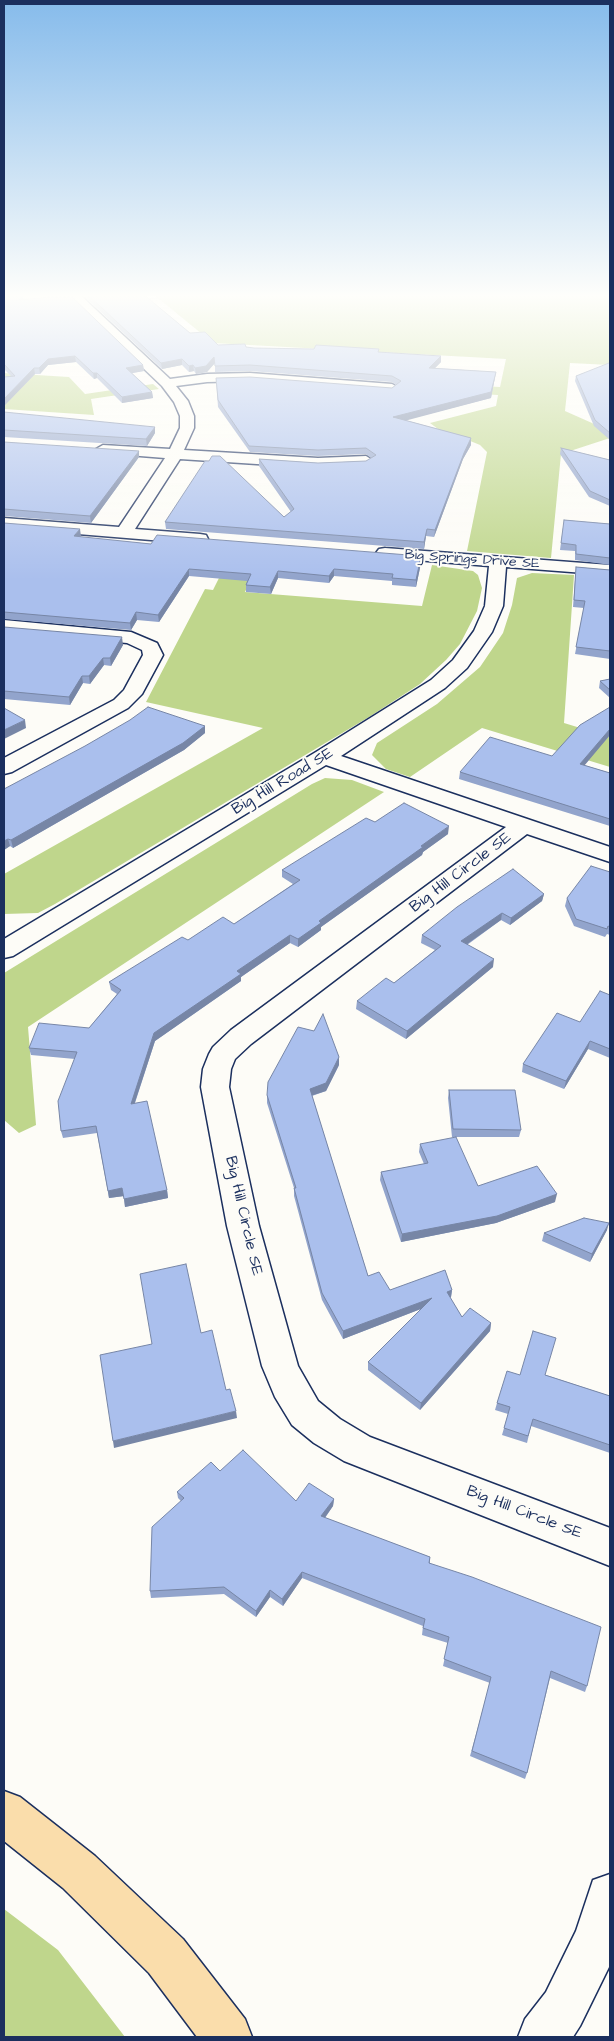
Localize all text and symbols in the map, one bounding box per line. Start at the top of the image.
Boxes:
street label: Big Springs Drive SE [404,547,540,573]
street label: Big Hill Road SE [229,744,337,820]
street label: Big Hill Circle SE [406,829,516,917]
street label: Big Hill Circle SE [220,1154,266,1278]
street label: Big Hill Circle SE [464,1482,584,1544]

